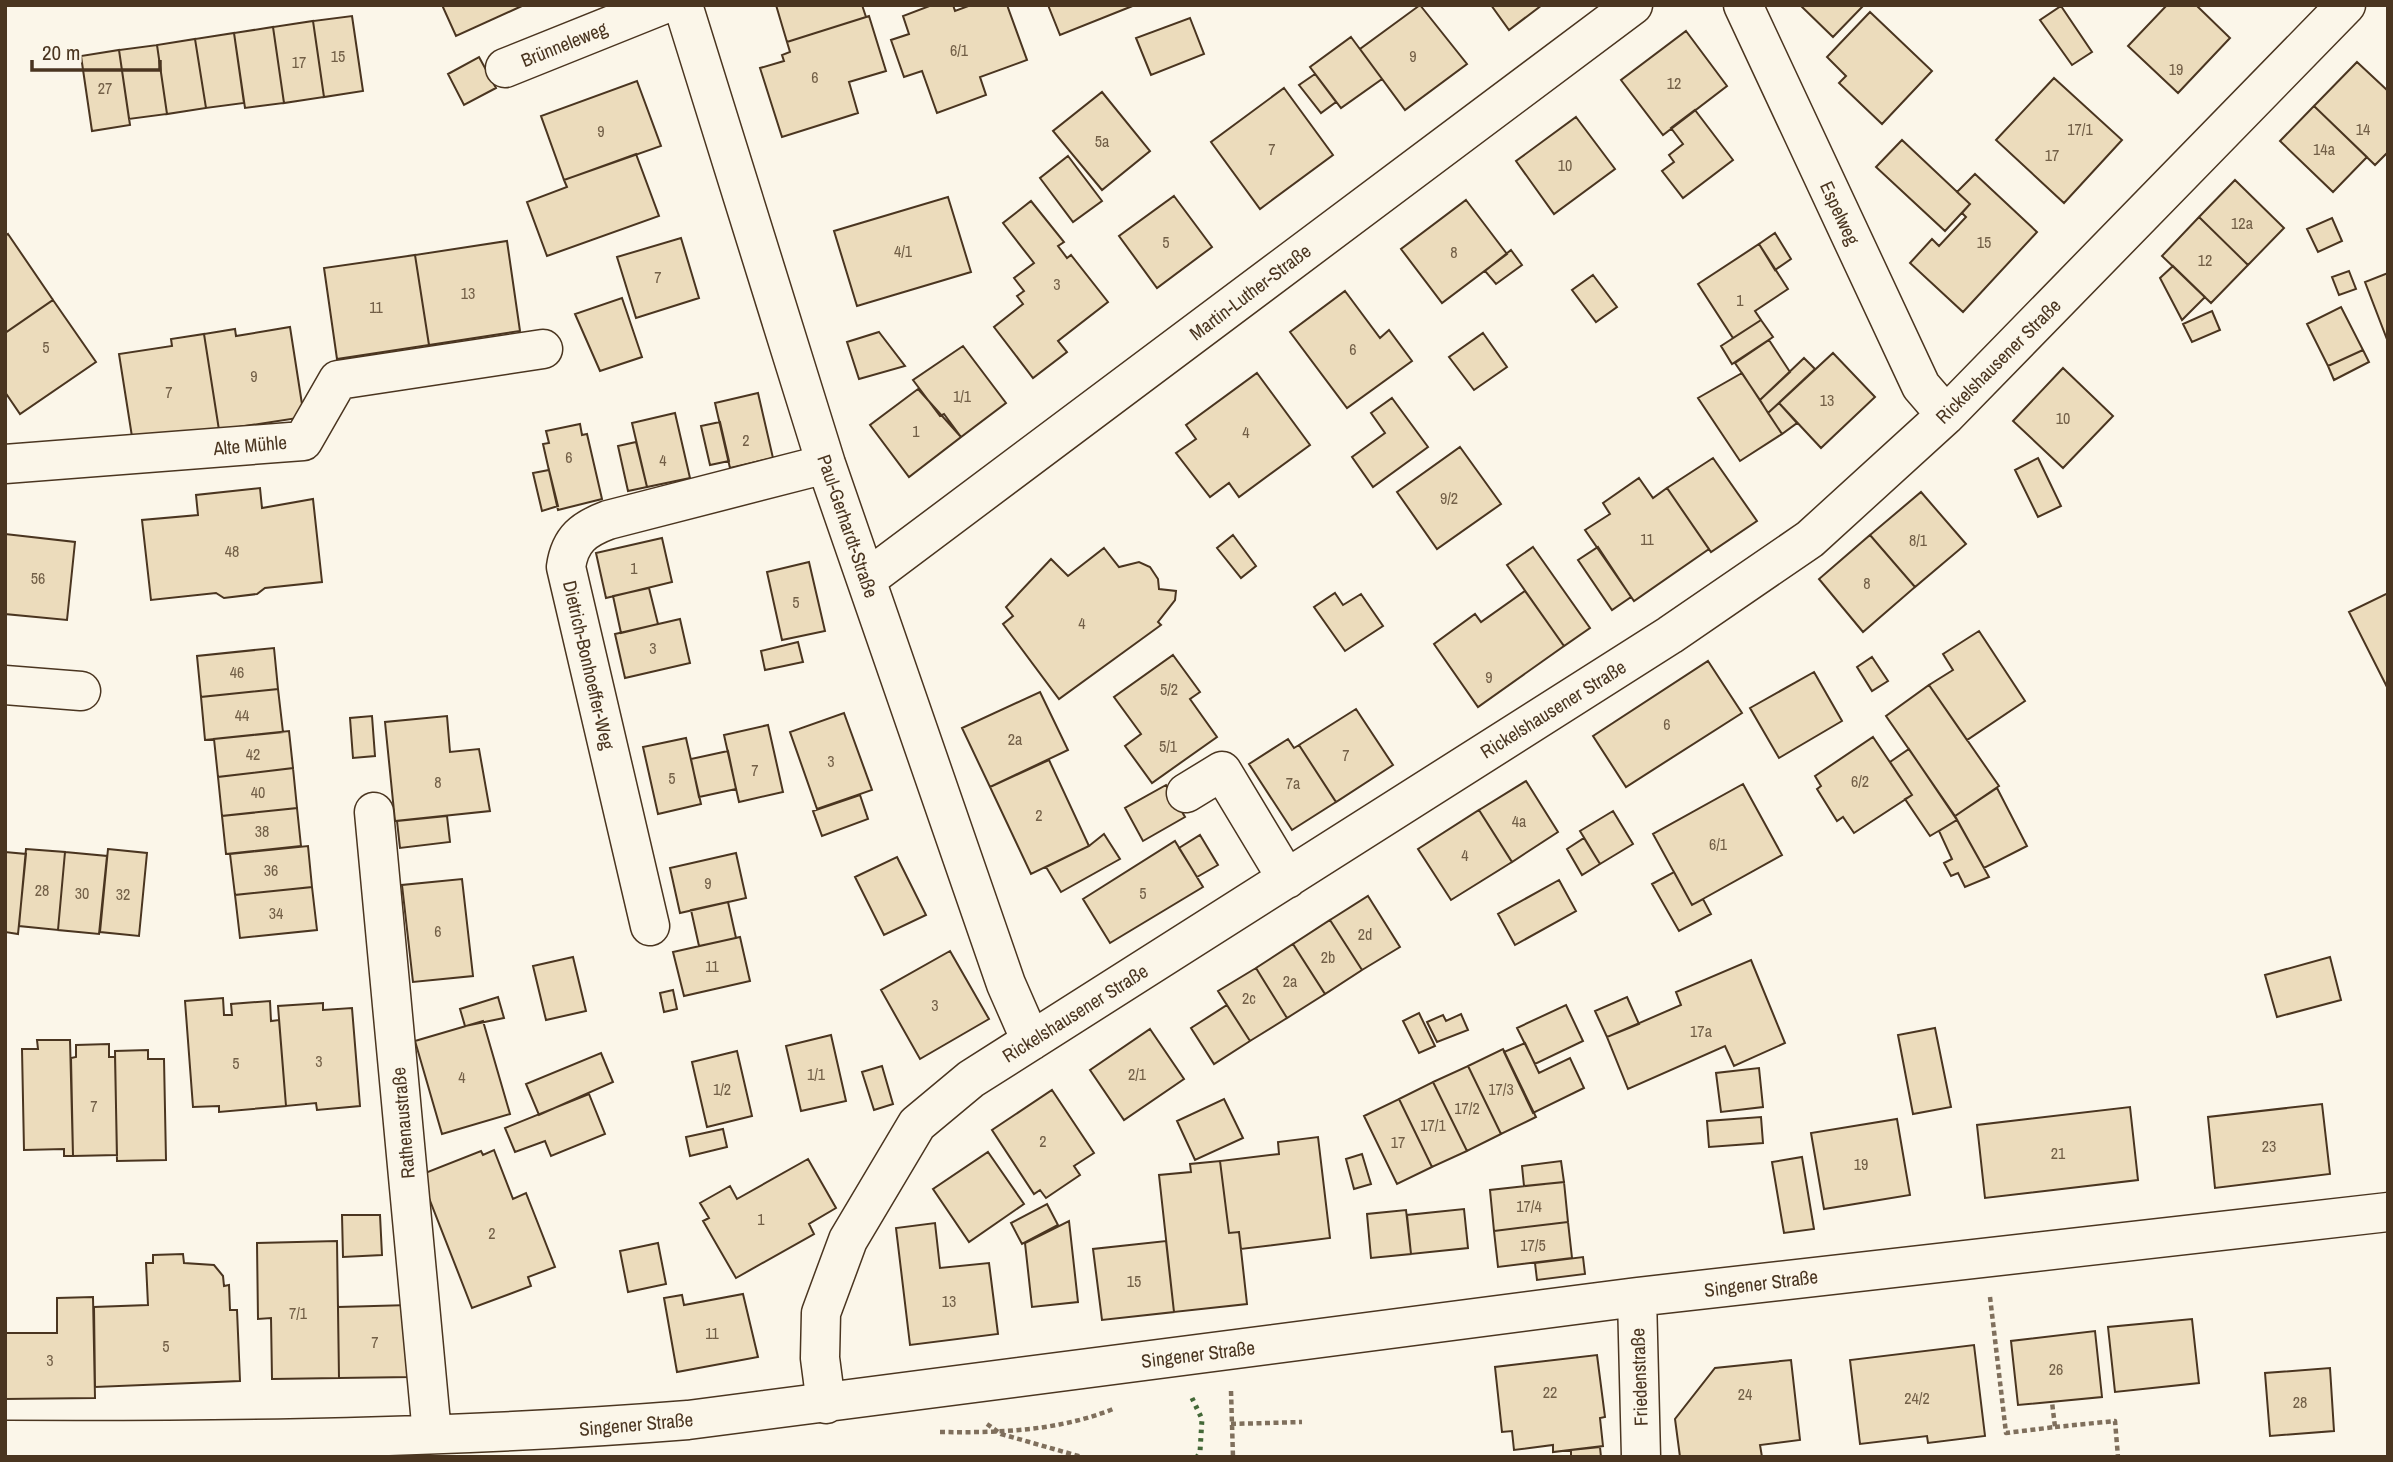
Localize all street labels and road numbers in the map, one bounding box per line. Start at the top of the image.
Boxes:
street label: Brünneleweg [517,15,611,73]
street label: Espelweg [1814,177,1866,249]
street label: Martin-Luther-Straße [1184,238,1316,346]
street label: Rickelshausener Straße [1930,293,2066,429]
street label: Alte Mühle [211,429,288,461]
street label: Paul-Gerhardt-Straße [811,451,885,601]
street label: Dietrich-Bonhoeffer-Weg [557,578,621,752]
street label: Rickelshausener Straße [1475,654,1631,764]
street label: Rickelshausener Straße [997,958,1153,1068]
street label: Rathenaustraße [385,1066,421,1180]
street label: Singener Straße [1703,1263,1819,1303]
street label: Friedenstraße [1624,1328,1654,1426]
street label: Singener Straße [1140,1334,1256,1374]
street label: Singener Straße [578,1406,694,1442]

